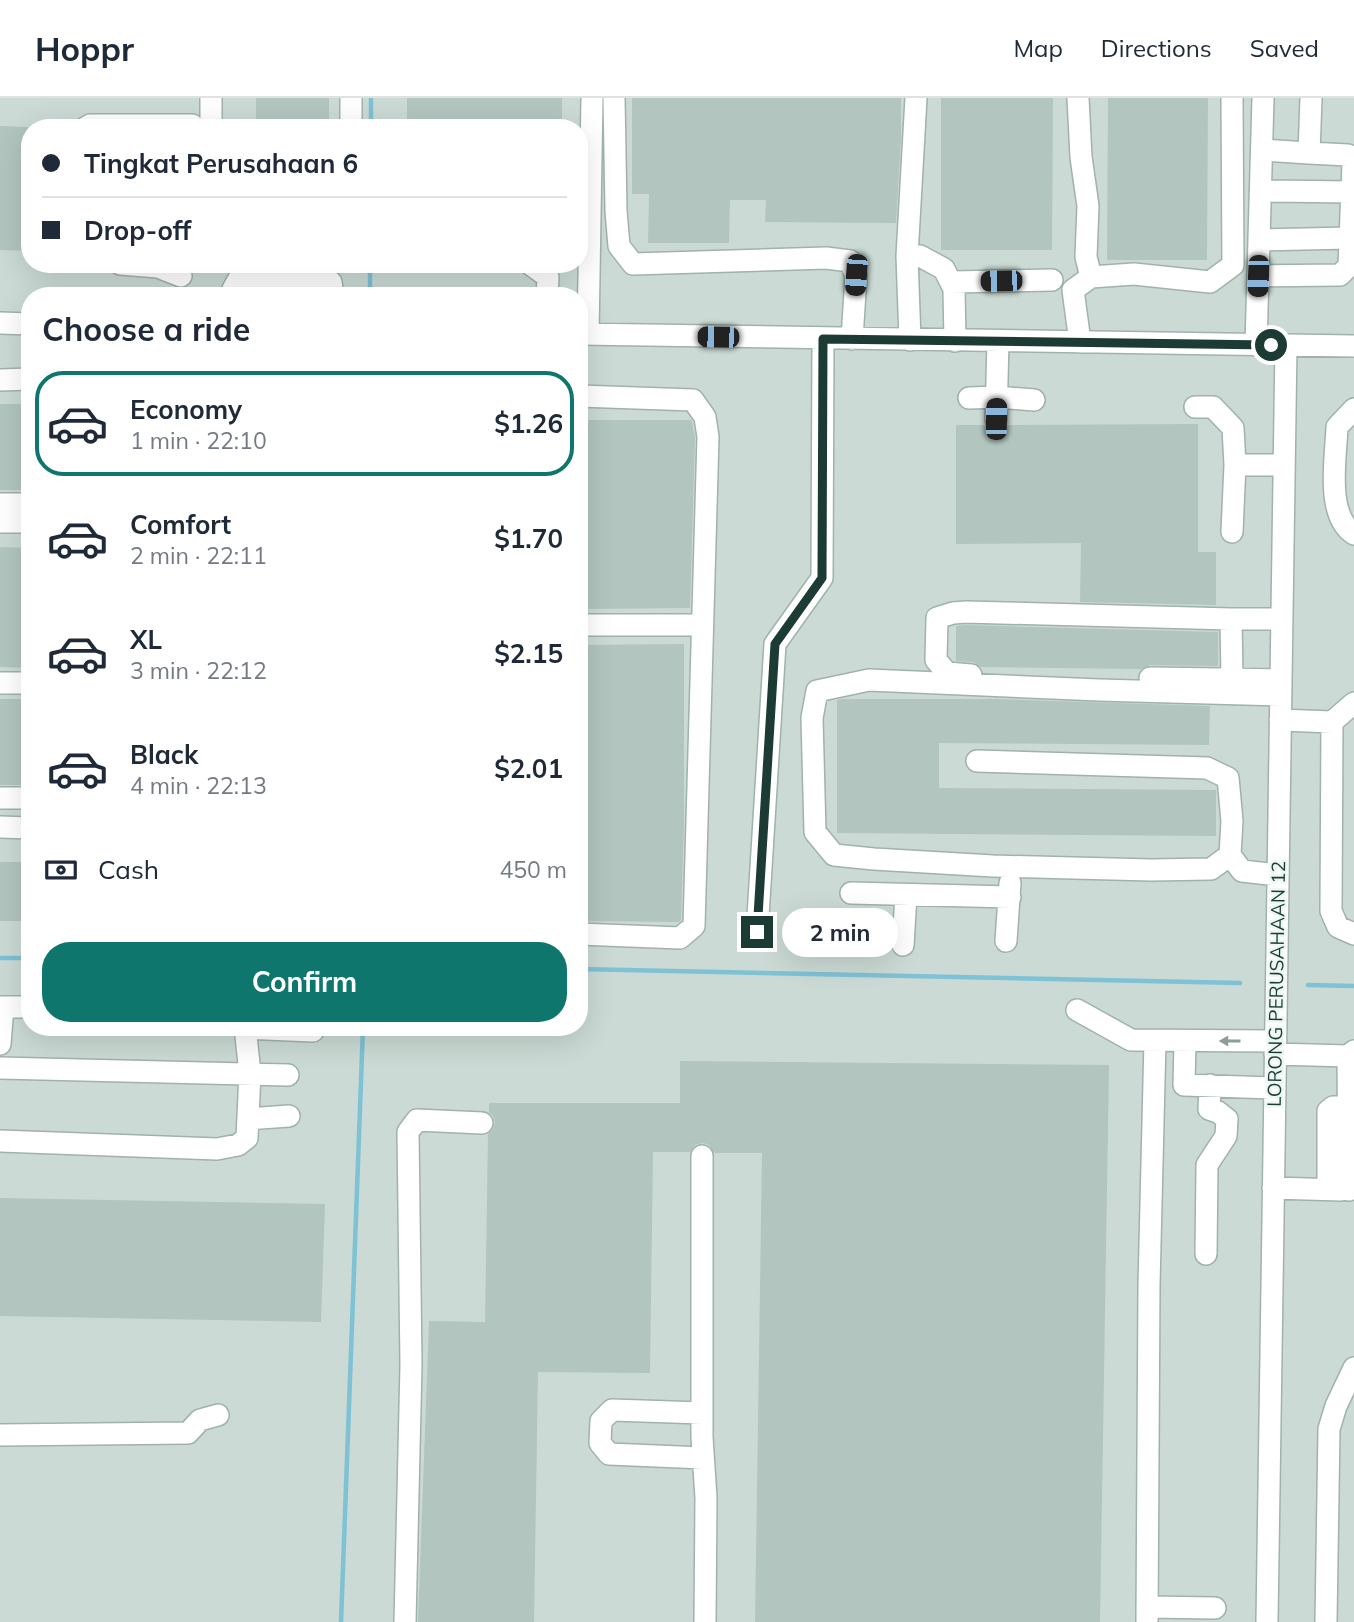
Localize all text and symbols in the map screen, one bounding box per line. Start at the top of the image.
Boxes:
text: Hoppr [35,28,134,69]
text: Map [1013,33,1063,63]
text: Directions [1101,33,1212,63]
text: Saved [1250,33,1319,63]
text: Tingkat Perusahaan 6 [84,147,358,180]
text: Drop-off [84,214,191,247]
car [845,253,868,297]
car [1247,255,1270,297]
car [980,270,1023,292]
text: Choose a ride [42,309,250,349]
car [697,326,740,348]
route start [1255,329,1287,361]
icon: car [46,392,109,455]
text: Economy [130,393,242,426]
car [986,398,1007,440]
text: $1.26 [494,407,563,440]
text: 1 min · 22:10 [130,426,267,455]
icon: car [46,507,109,570]
text: Comfort [130,508,231,541]
text: $1.70 [494,522,563,555]
text: 2 min · 22:11 [130,541,267,570]
icon: car [46,622,109,685]
text: XL [130,623,162,656]
text: $2.15 [494,637,563,670]
text: 3 min · 22:12 [130,656,267,685]
icon: car [46,737,109,800]
text: Black [130,738,198,771]
text: $2.01 [494,752,563,785]
text: 4 min · 22:13 [130,771,267,800]
icon: cash [42,851,80,889]
text: Cash [98,853,159,886]
text: 450 m [499,855,567,884]
street label: LORONG PERUSAHAAN 12 [1262,861,1290,1107]
callout: 2 min [782,908,897,956]
route end [741,916,773,948]
text: 2 min [810,918,870,947]
button: Confirm [42,942,567,1022]
one-way arrow [1219,1035,1241,1047]

